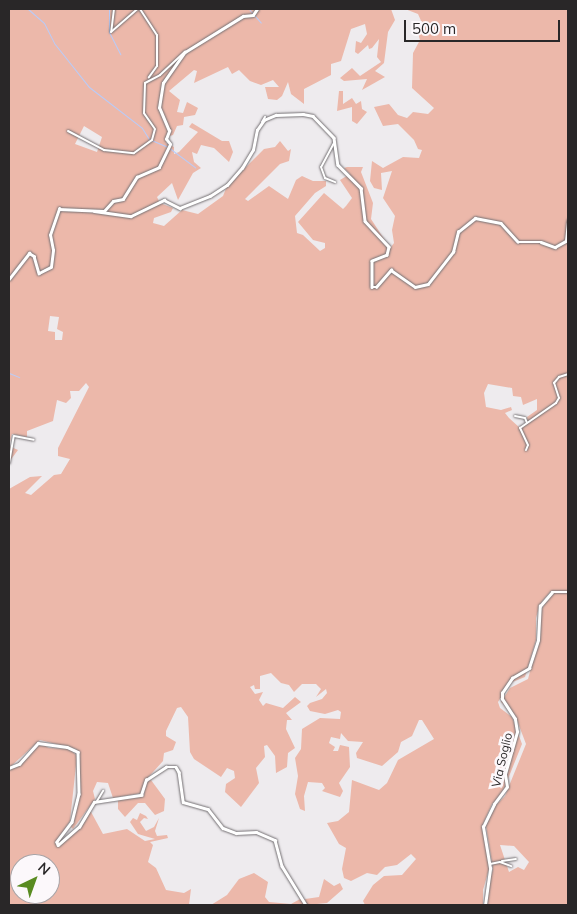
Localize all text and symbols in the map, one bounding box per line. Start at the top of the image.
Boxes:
scale bar [407,10,563,42]
text: 500 m [412,19,456,38]
street label: Via Soglio [489,731,515,789]
north arrow [10,854,60,904]
text: N [34,858,54,879]

